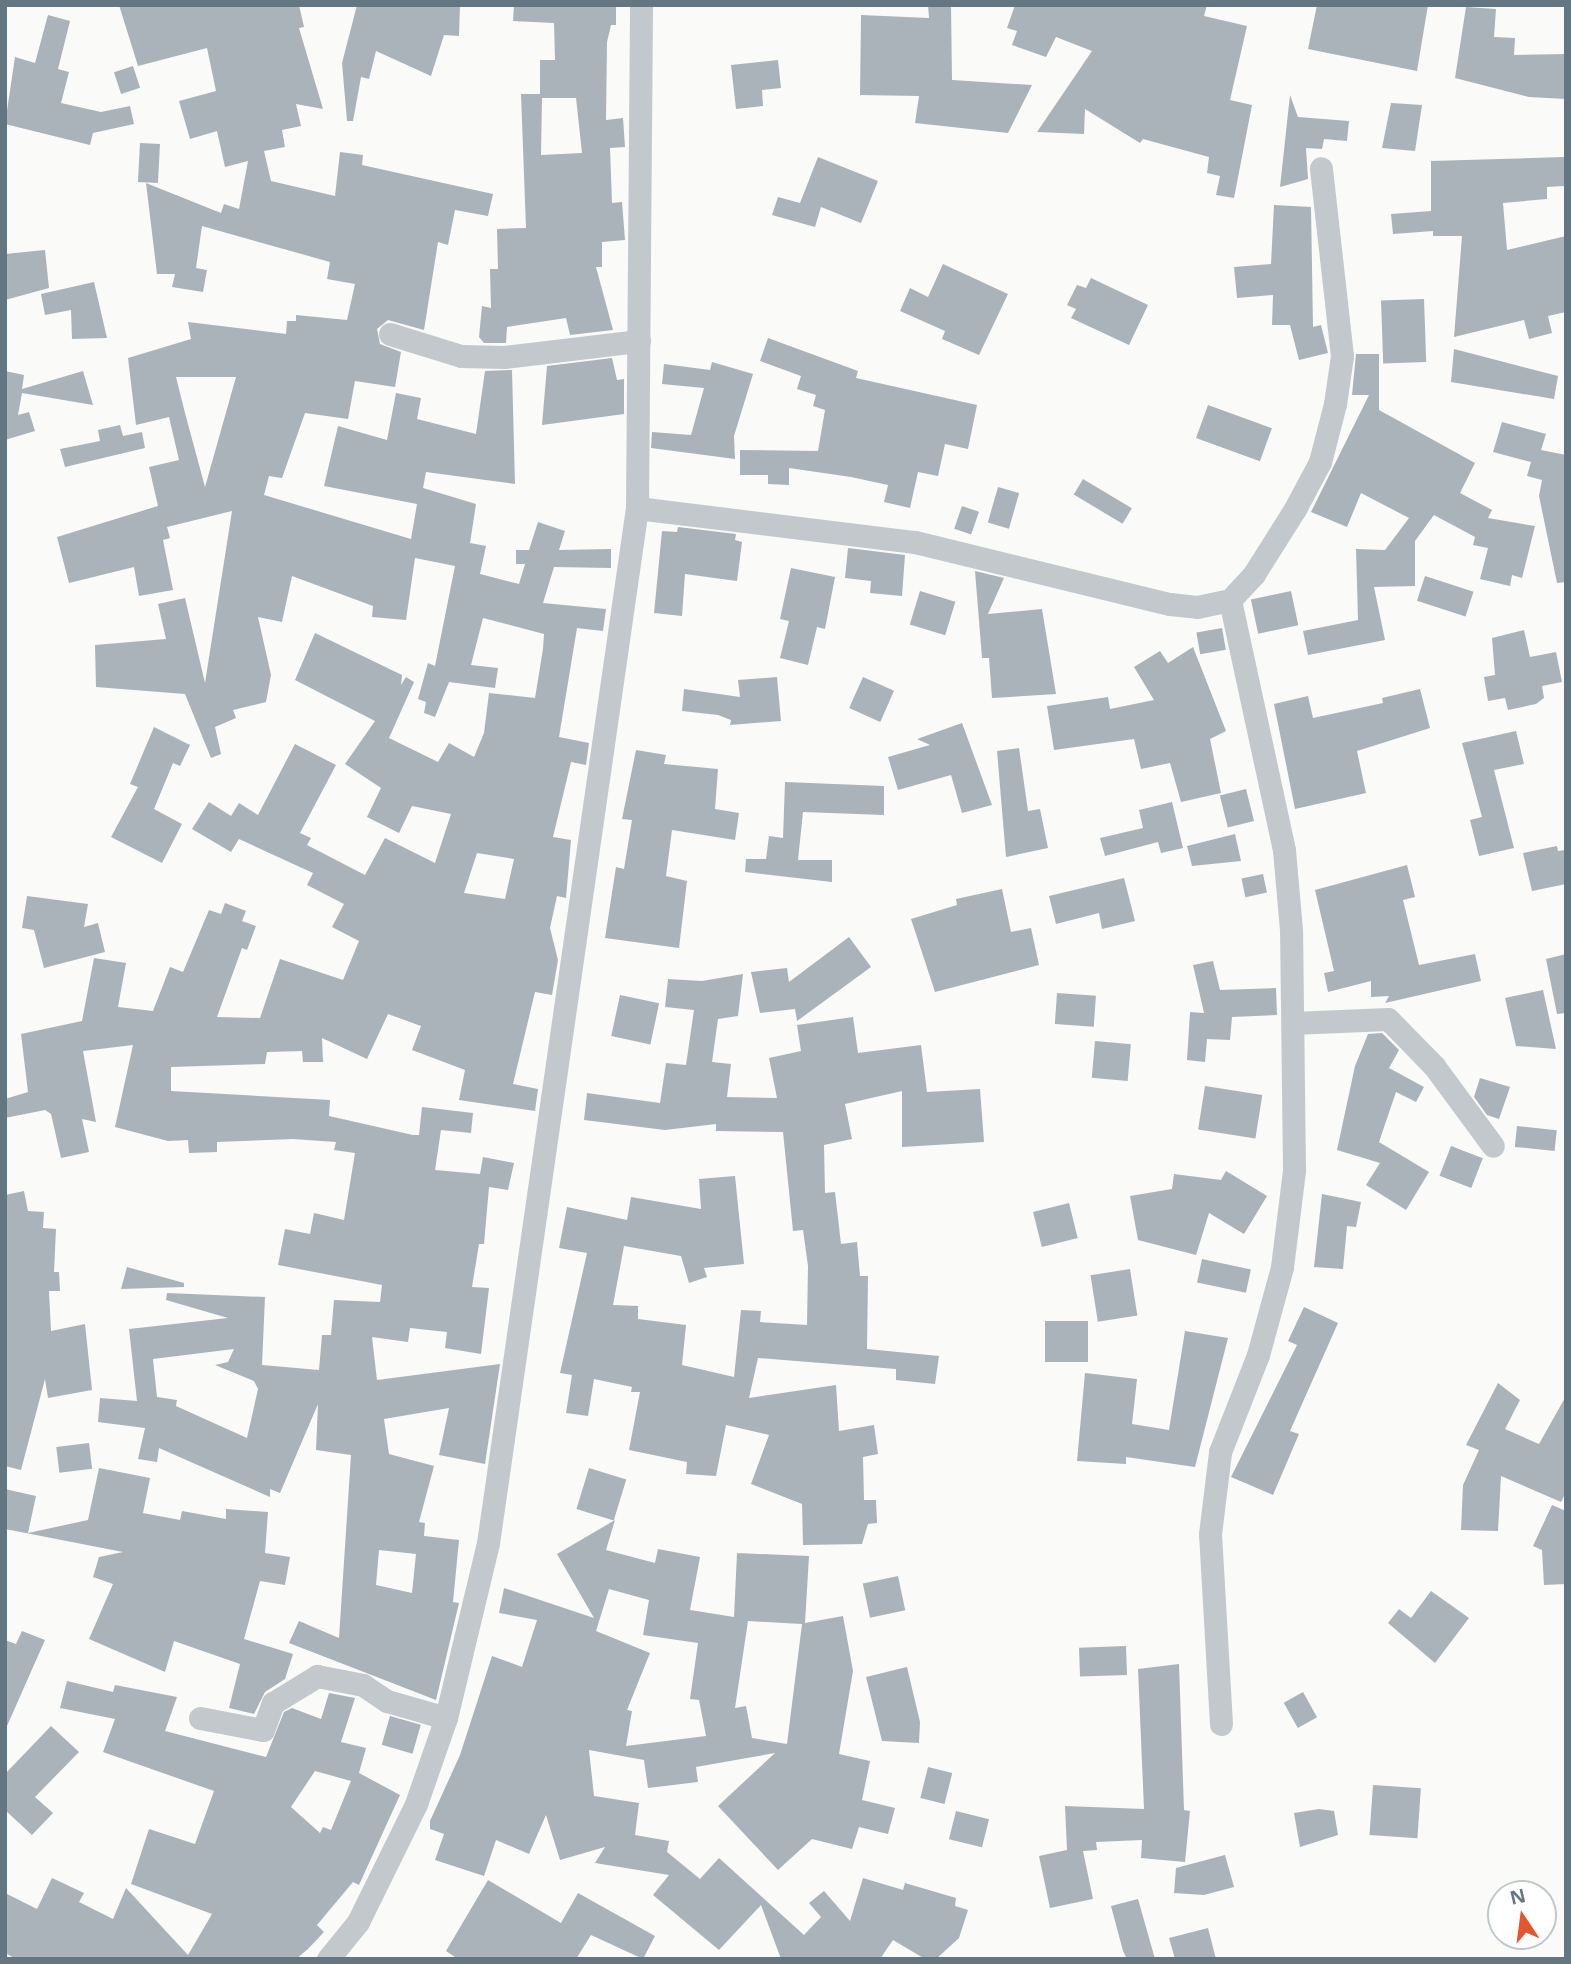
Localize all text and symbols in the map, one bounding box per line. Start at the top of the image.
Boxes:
north arrow [1487,1880,1557,1950]
text: N [1507,1882,1528,1911]

